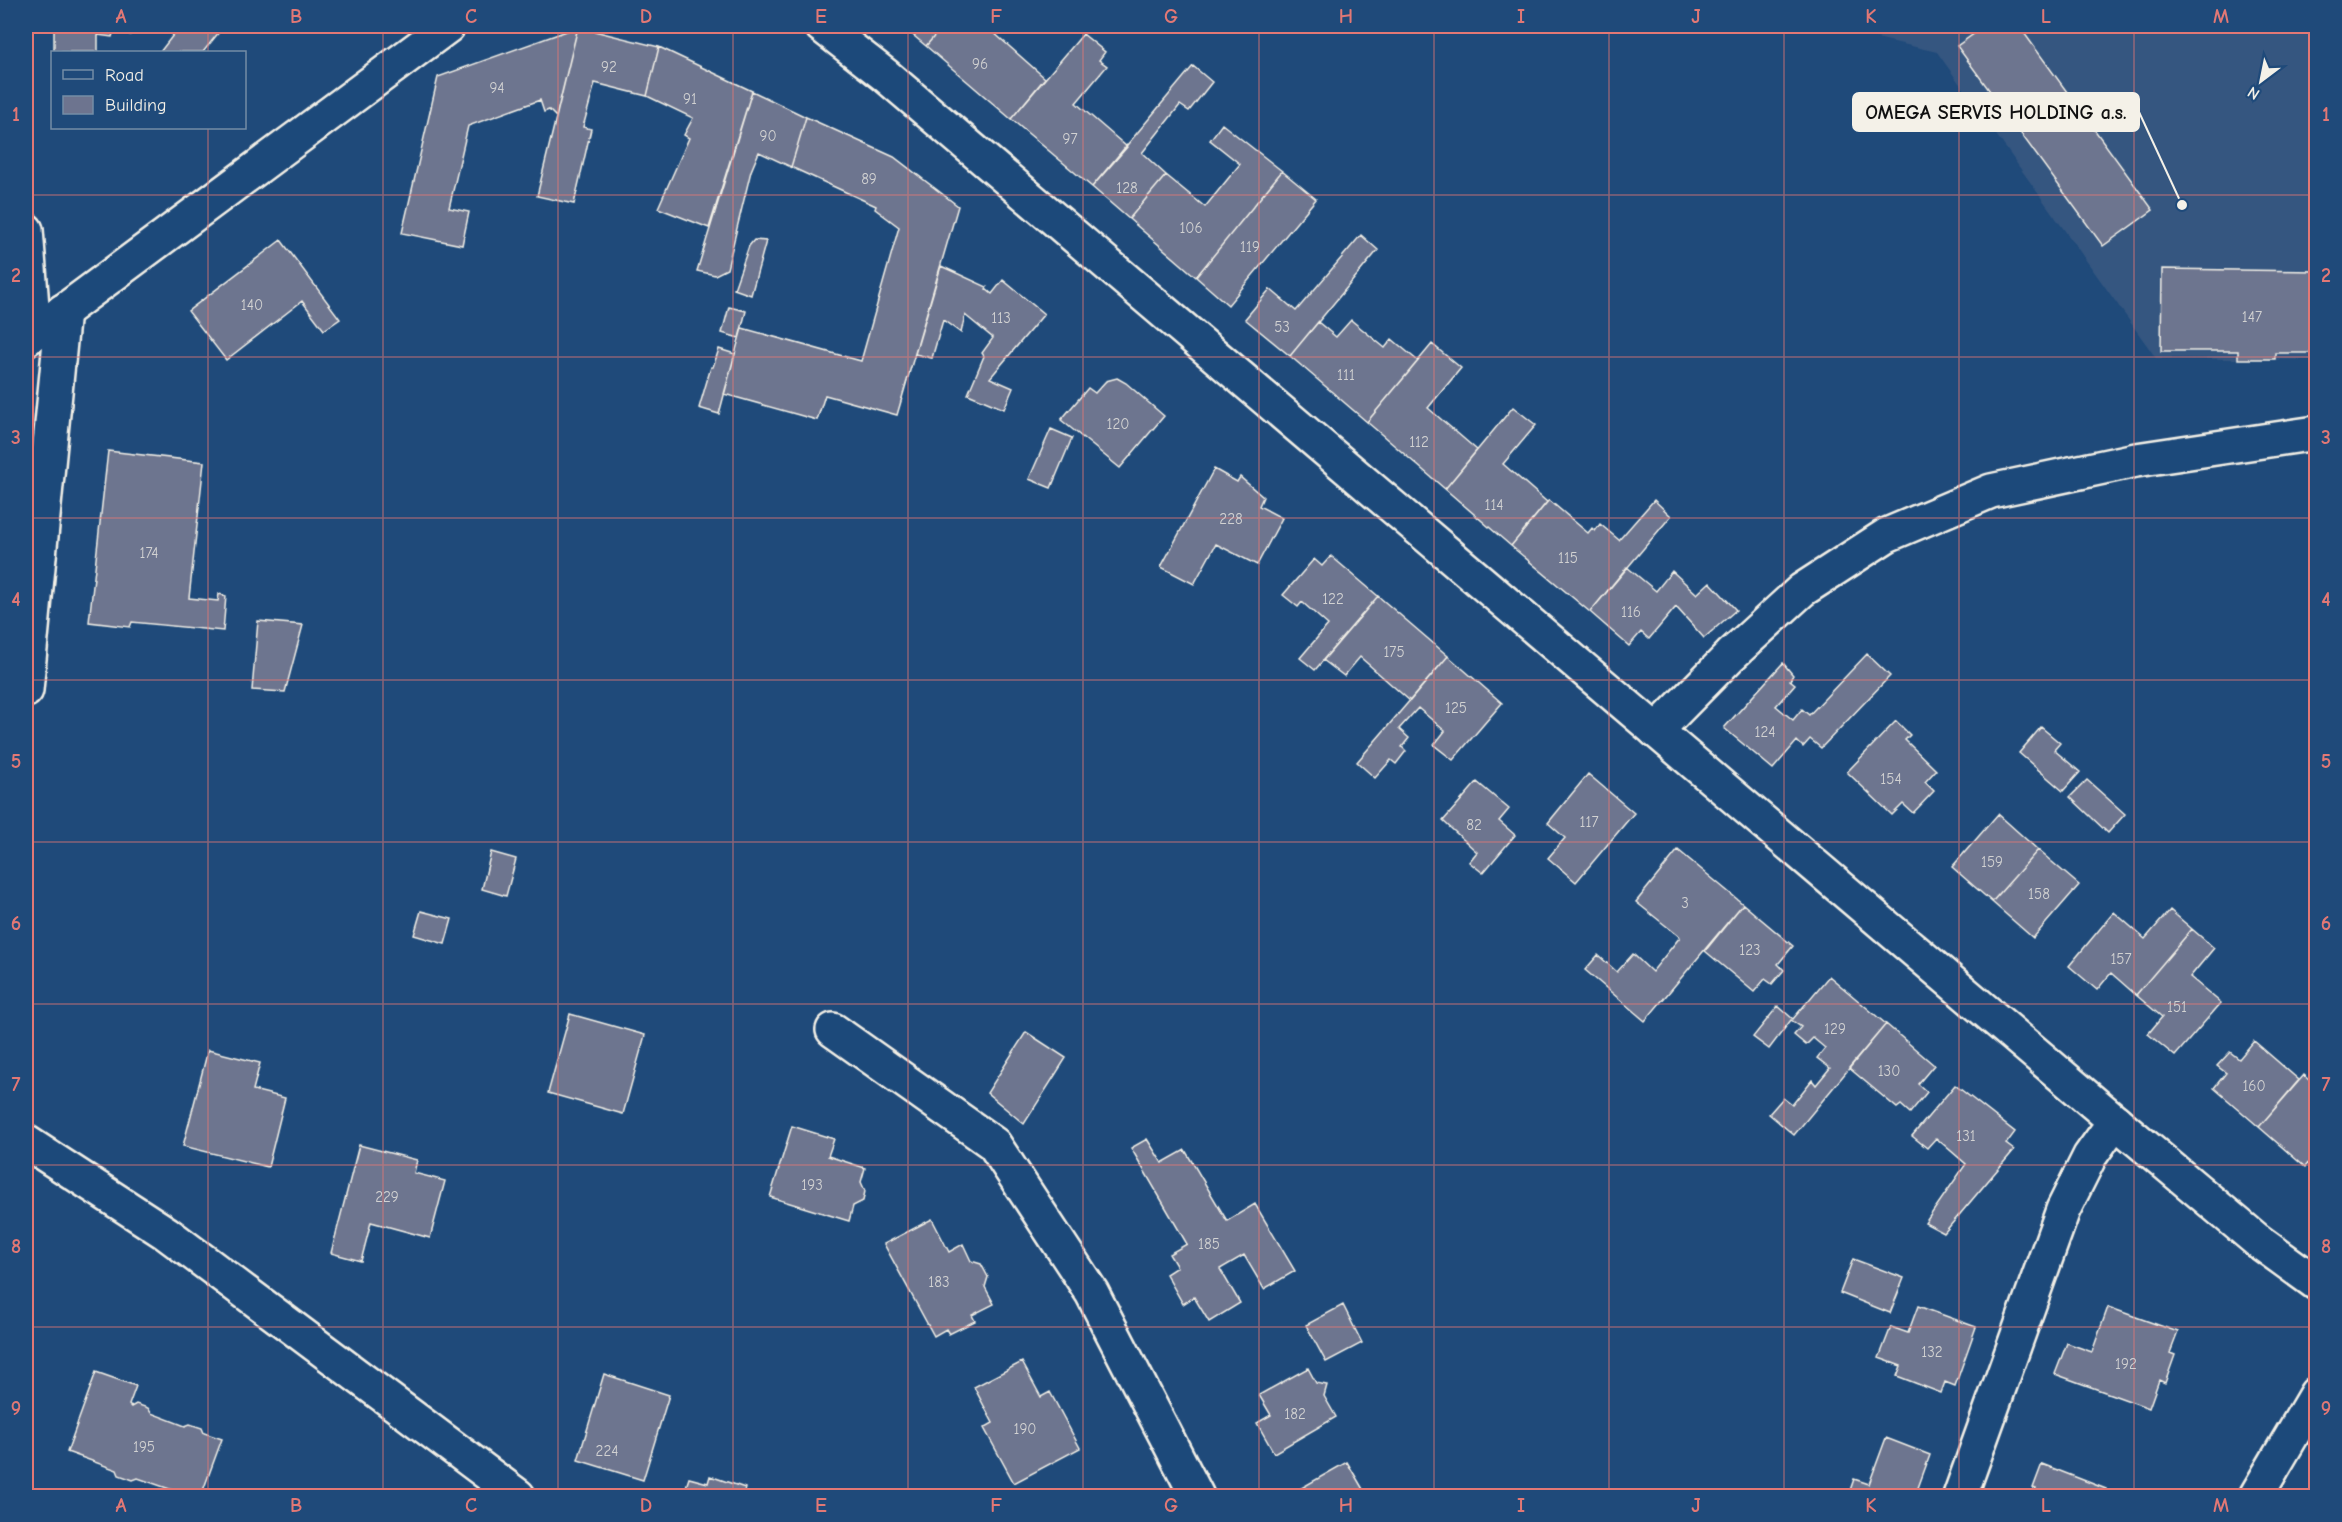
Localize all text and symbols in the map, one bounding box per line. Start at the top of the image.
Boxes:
text: A [115,5,127,28]
text: B [290,5,302,28]
text: C [465,5,477,28]
text: D [640,5,652,28]
text: E [815,5,827,28]
text: F [990,5,1002,28]
text: G [1164,5,1178,28]
text: H [1339,5,1353,28]
text: I [1517,5,1525,28]
text: J [1691,5,1701,28]
text: K [1865,5,1877,28]
text: L [2041,5,2051,28]
text: M [2213,5,2229,28]
legend [51,51,246,129]
north arrow [2231,51,2291,111]
house number: 96 [972,55,988,73]
house number: 92 [601,58,617,76]
text: Road [105,65,144,86]
house number: 94 [489,79,505,97]
text: N [2244,82,2263,103]
house number: 91 [683,90,697,108]
callout: OMEGA SERVIS HOLDING a.s. [1853,93,2139,131]
text: Building [105,95,167,116]
text: OMEGA SERVIS HOLDING a.s. [1865,101,2127,124]
text: 1 [12,103,20,126]
text: 1 [2322,103,2330,126]
house number: 90 [759,127,777,145]
house number: 97 [1062,130,1078,148]
house number: 89 [861,170,877,188]
house number: 128 [1116,179,1138,197]
house number: 106 [1179,219,1203,237]
house number: 119 [1240,238,1260,256]
text: 2 [11,264,21,287]
text: 2 [2321,264,2331,287]
house number: 140 [241,296,263,314]
house number: 147 [2242,308,2262,326]
house number: 113 [991,309,1011,327]
house number: 53 [1274,318,1290,336]
house number: 111 [1337,366,1355,384]
house number: 120 [1107,415,1129,433]
text: 3 [11,426,21,449]
text: 3 [2321,426,2331,449]
house number: 112 [1409,433,1429,451]
house number: 114 [1484,496,1504,514]
house number: 228 [1219,510,1243,528]
house number: 174 [139,544,159,562]
house number: 115 [1558,549,1578,567]
text: 4 [11,588,21,611]
text: 4 [2321,588,2331,611]
house number: 122 [1322,590,1344,608]
house number: 116 [1621,603,1641,621]
house number: 175 [1383,643,1405,661]
house number: 125 [1445,699,1467,717]
house number: 124 [1755,723,1775,741]
text: 5 [11,750,21,773]
text: 5 [2321,750,2331,773]
house number: 154 [1880,770,1902,788]
house number: 117 [1580,813,1598,831]
house number: 82 [1466,816,1482,834]
house number: 159 [1981,853,2003,871]
house number: 158 [2028,885,2050,903]
house number: 3 [1681,894,1689,912]
text: 6 [11,912,21,935]
text: 6 [2321,912,2331,935]
house number: 123 [1739,941,1761,959]
house number: 157 [2110,950,2132,968]
house number: 151 [2167,998,2187,1016]
house number: 129 [1824,1020,1846,1038]
house number: 130 [1878,1062,1900,1080]
text: 7 [12,1073,21,1096]
text: 7 [2322,1073,2331,1096]
house number: 160 [2242,1077,2266,1095]
house number: 131 [1956,1127,1976,1145]
house number: 193 [801,1176,823,1194]
house number: 229 [375,1188,399,1206]
text: 8 [11,1235,21,1258]
house number: 185 [1198,1235,1220,1253]
text: 8 [2321,1235,2331,1258]
house number: 183 [928,1273,950,1291]
house number: 132 [1921,1343,1943,1361]
house number: 192 [2115,1355,2137,1373]
text: 9 [11,1397,21,1420]
text: 9 [2321,1397,2331,1420]
house number: 182 [1284,1405,1306,1423]
house number: 190 [1013,1420,1037,1438]
house number: 195 [133,1438,155,1456]
house number: 224 [596,1442,618,1460]
text: A [115,1494,127,1517]
text: B [290,1494,302,1517]
text: C [465,1494,477,1517]
text: D [640,1494,652,1517]
text: E [815,1494,827,1517]
text: F [990,1494,1002,1517]
text: G [1164,1494,1178,1517]
text: H [1339,1494,1353,1517]
text: I [1517,1494,1525,1517]
text: J [1691,1494,1701,1517]
text: K [1865,1494,1877,1517]
text: L [2041,1494,2051,1517]
text: M [2213,1494,2229,1517]

